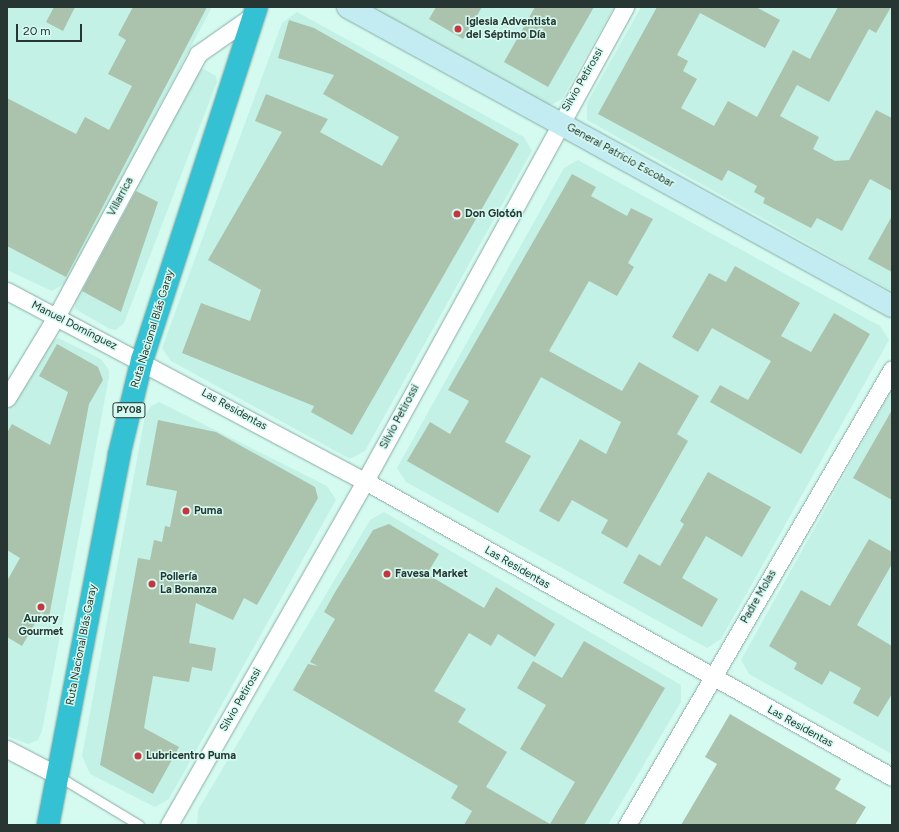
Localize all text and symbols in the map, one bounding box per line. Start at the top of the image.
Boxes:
scale bar [18,16,84,42]
place label: Iglesia Adventista del Séptimo Día [466,16,556,42]
text: 20 m [23,24,51,38]
marker: Iglesia Adventista del Séptimo Día [453,24,463,34]
street label: Silvio Petirossi [560,46,606,114]
street label: General Patricio Escobar [564,121,676,191]
street label: Villarrica [105,175,137,219]
place label: Don Glotón [465,207,522,221]
marker: Don Glotón [452,209,462,219]
street label: Ruta Nacional Blás Garay [129,268,177,390]
street label: Manuel Domínguez [29,299,119,353]
street label: Silvio Petirossi [378,383,422,451]
street label: Las Residentas [199,386,269,434]
road number: PY08 [112,402,146,418]
place label: Puma [194,504,222,518]
marker: Puma [181,506,191,516]
street label: Las Residentas [482,544,552,592]
place label: Favesa Market [395,567,468,581]
street label: Padre Molas [738,568,780,626]
marker: Favesa Market [382,569,392,579]
place label: Pollería La Bonanza [160,571,217,597]
marker: Pollería La Bonanza [147,579,157,589]
street label: Ruta Nacional Blás Garay [64,583,100,707]
marker: Aurory Gourmet [36,602,46,612]
place label: Aurory Gourmet [18,613,64,639]
street label: Silvio Petirossi [218,666,264,734]
street label: Las Residentas [765,703,835,751]
place label: Lubricentro Puma [146,749,236,763]
marker: Lubricentro Puma [133,751,143,761]

